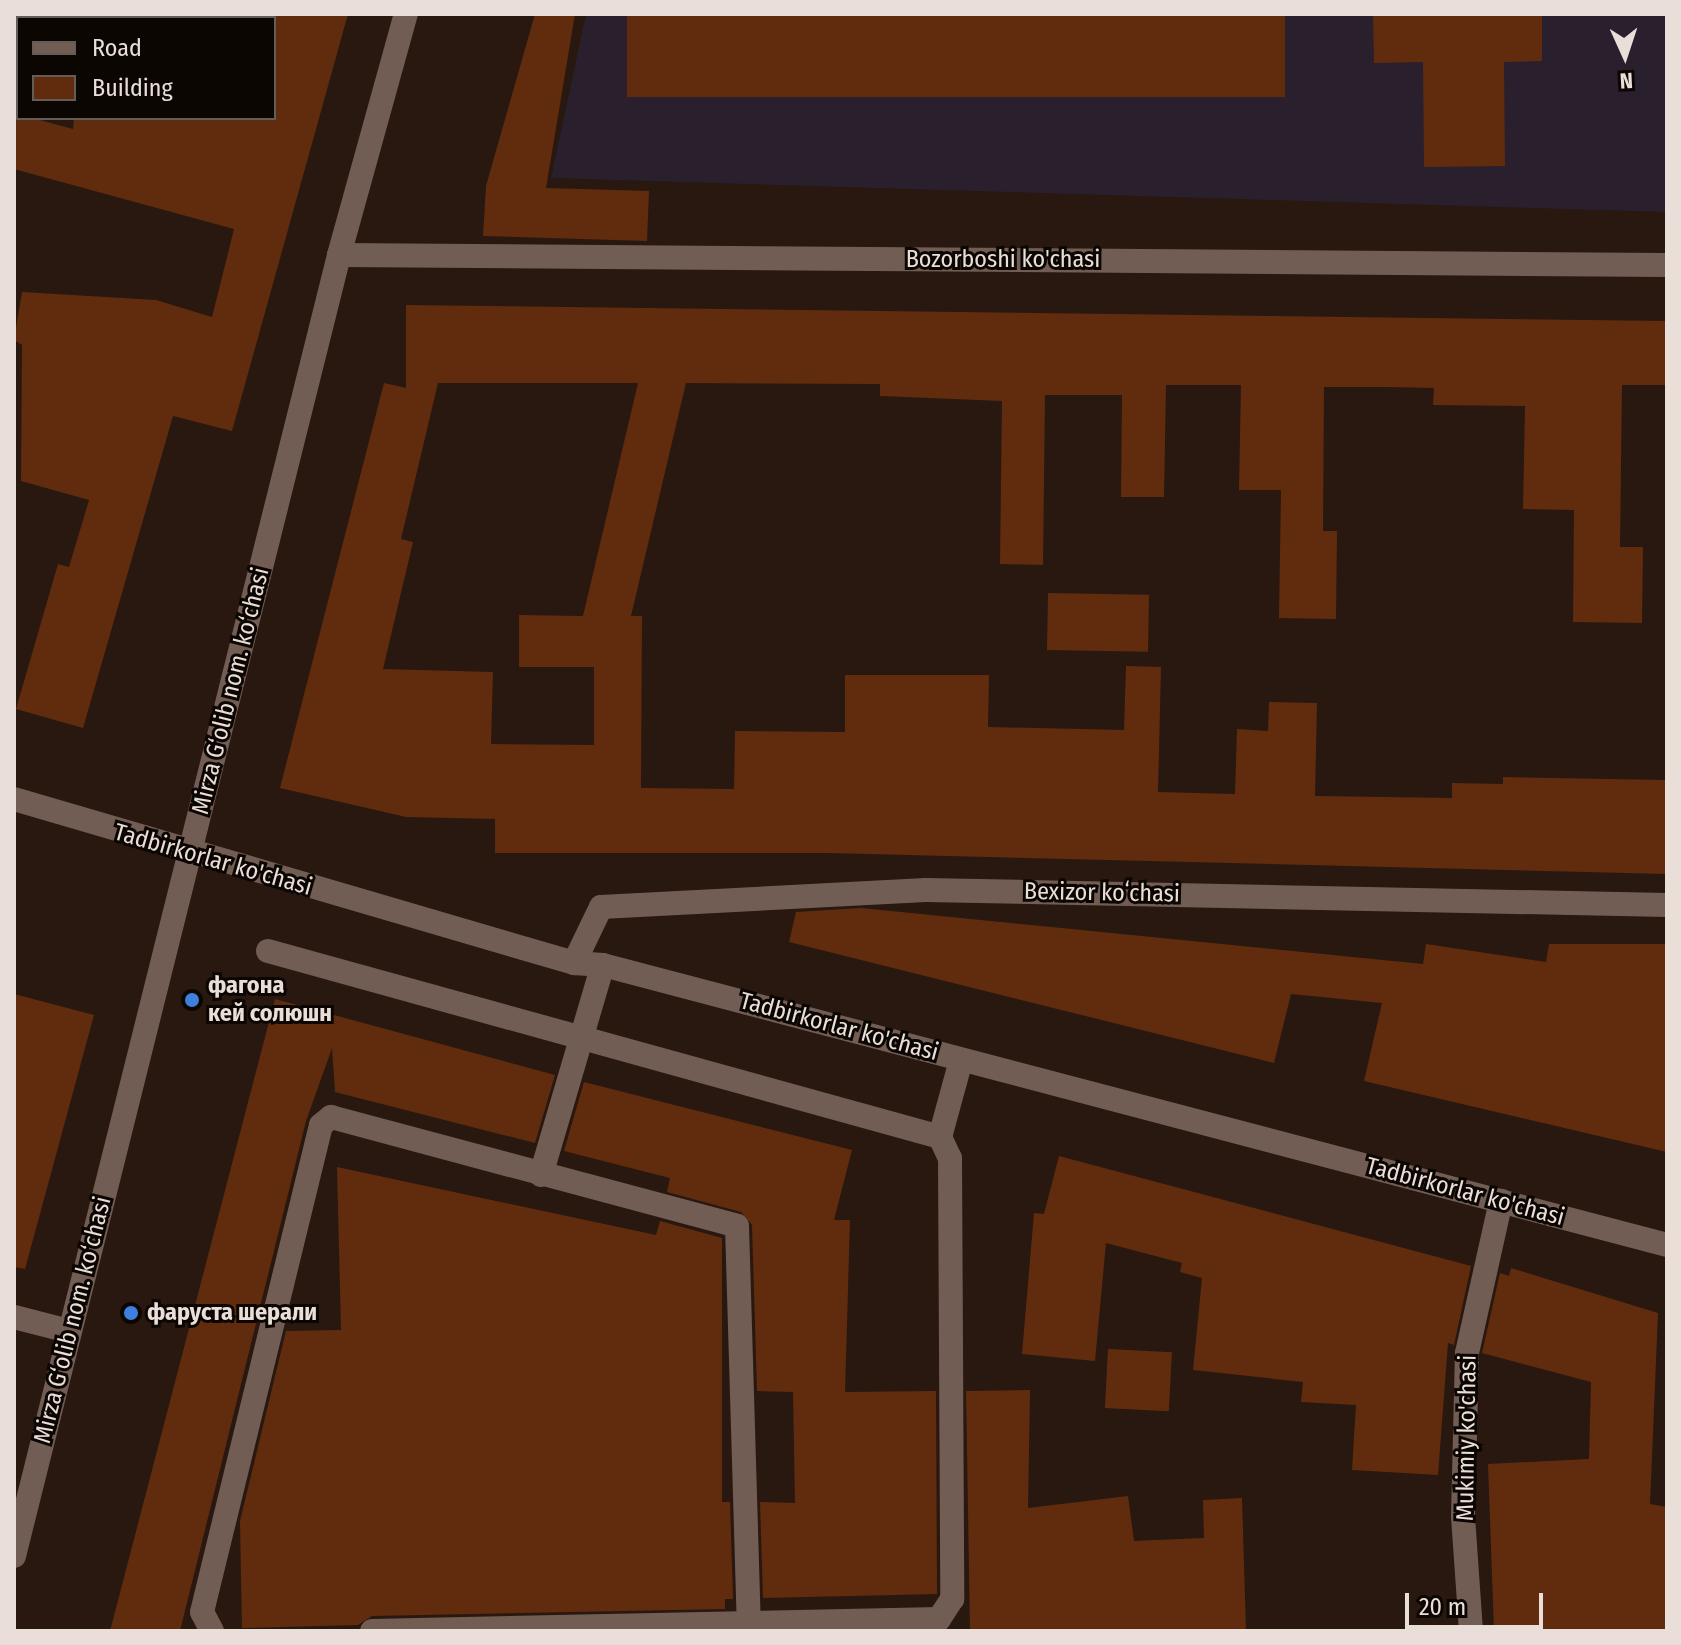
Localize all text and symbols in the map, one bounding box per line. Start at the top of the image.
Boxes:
legend [16,16,276,120]
north arrow [1585,16,1665,96]
text: Road [92,34,142,62]
text: N [1619,67,1634,94]
text: Building [92,74,173,102]
street label: Bozorboshi ko'chasi [906,246,1100,274]
street label: Mirza G‘olib nom. ko‘chasi [186,565,276,817]
street label: Tadbirkorlar ko'chasi [111,818,315,902]
street label: Bexizor koʻchasi [1024,877,1180,909]
place label: фагона кей солюшн [208,972,332,1028]
street label: Tadbirkorlar ko'chasi [737,987,941,1067]
marker: фагона кей солюшн [183,991,201,1009]
street label: Tadbirkorlar ko'chasi [1363,1152,1567,1232]
street label: Mirza G‘olib nom. ko‘chasi [28,1194,118,1446]
place label: фаруста шерали [147,1299,317,1327]
marker: фаруста шерали [122,1304,140,1322]
street label: Mukimiy ko'chasi [1451,1355,1483,1521]
scale bar [1409,1577,1547,1627]
text: 20 m [1419,1593,1466,1621]

